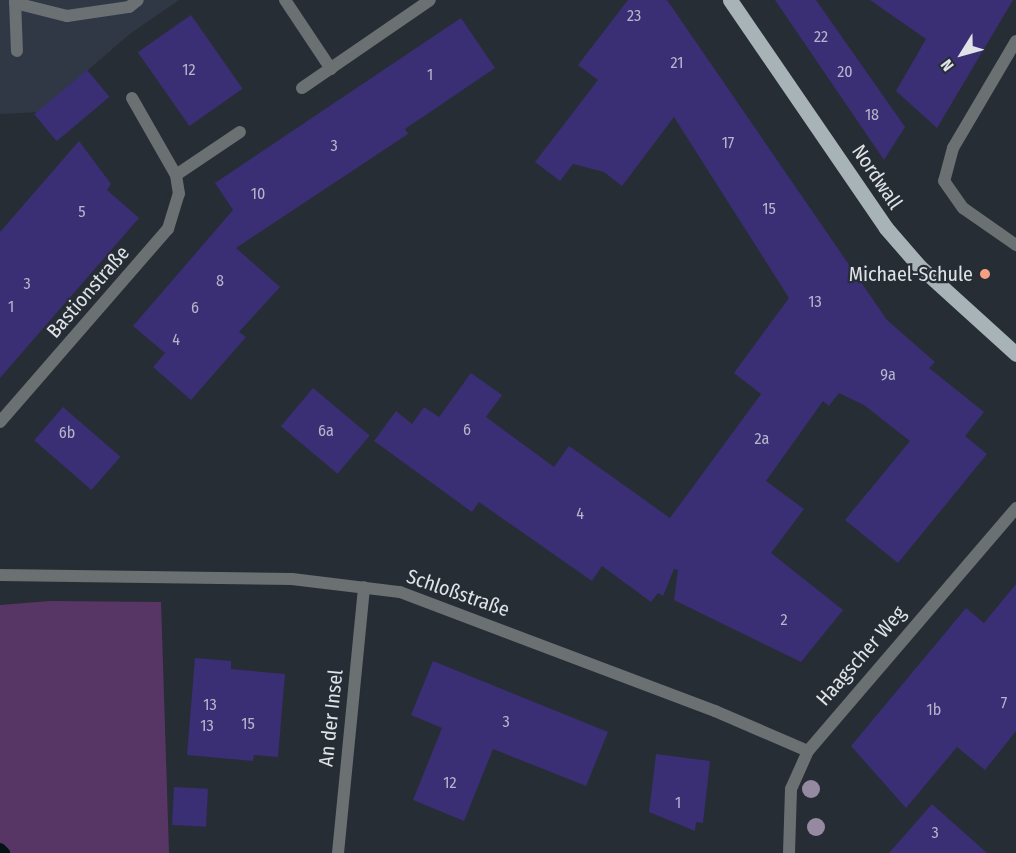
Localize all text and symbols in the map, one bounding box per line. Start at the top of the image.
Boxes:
house number: 23 [627,6,641,26]
north arrow [932,24,992,84]
house number: 22 [814,27,828,47]
house number: 21 [671,53,683,73]
text: N [937,56,958,75]
house number: 12 [182,60,196,80]
house number: 20 [837,62,853,82]
house number: 1 [427,65,433,85]
house number: 18 [865,105,879,125]
house number: 17 [722,133,734,153]
house number: 3 [330,136,338,156]
street label: Nordwall [847,140,907,214]
house number: 10 [251,184,265,204]
house number: 15 [762,199,776,219]
house number: 5 [78,202,86,222]
street label: Bastionstraße [42,241,134,343]
place label: Michael-Schule [849,262,973,286]
marker: Michael-Schule [978,267,992,281]
house number: 8 [216,271,224,291]
house number: 3 [23,274,31,294]
house number: 13 [808,292,822,312]
house number: 1 [8,297,14,317]
house number: 6 [191,298,199,318]
house number: 4 [172,330,180,350]
house number: 9a [880,365,896,385]
house number: 6 [463,420,471,440]
house number: 6a [318,421,334,441]
house number: 6b [59,423,75,443]
house number: 2a [755,429,769,449]
house number: 4 [576,504,584,524]
street label: Schloßstraße [403,564,513,622]
street label: Haagscher Weg [811,601,911,711]
house number: 2 [780,610,788,630]
street label: An der Insel [314,668,348,768]
house number: 7 [1001,693,1007,713]
house number: 13 [203,695,217,715]
house number: 1b [927,700,941,720]
house number: 3 [502,712,510,732]
house number: 15 [241,714,255,734]
house number: 13 [200,716,214,736]
house number: 12 [443,773,457,793]
house number: 1 [675,793,681,813]
house number: 3 [931,823,939,843]

